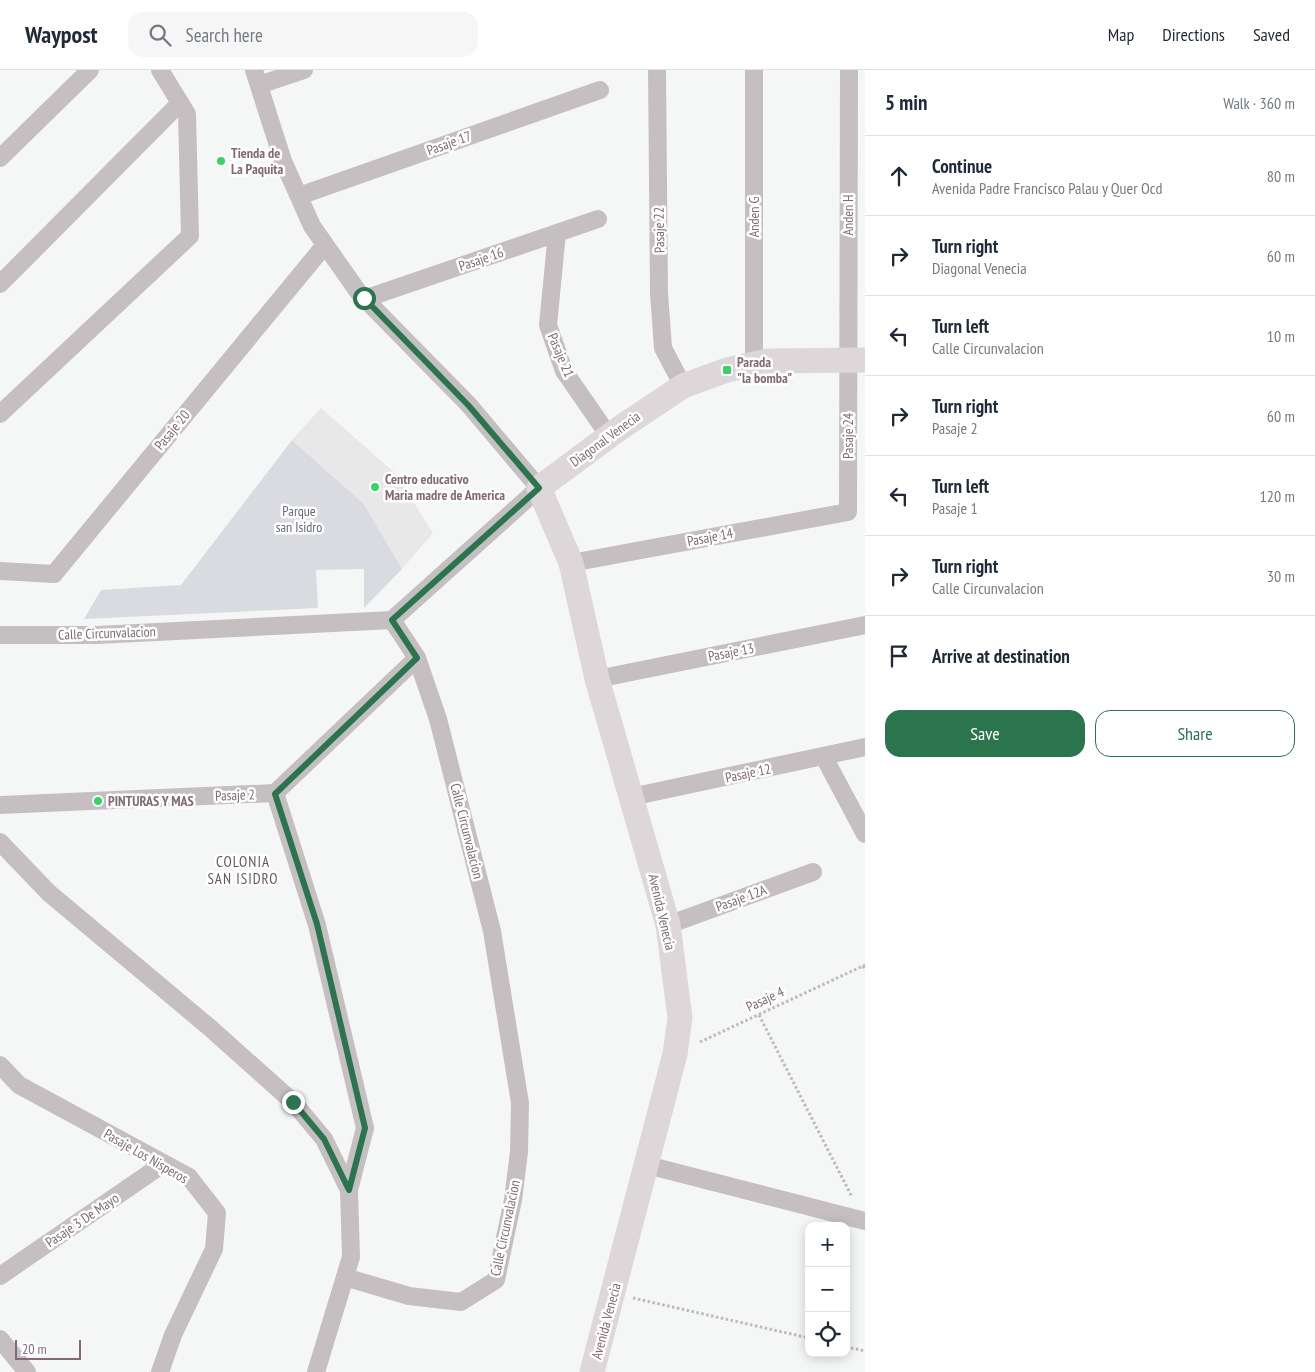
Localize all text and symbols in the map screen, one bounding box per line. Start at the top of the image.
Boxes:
search box [128,12,478,57]
text: Waypost [25,19,98,50]
icon: search [146,21,174,49]
text: Search here [186,23,263,47]
text: Map [1108,23,1134,46]
text: Directions [1162,23,1225,46]
text: Saved [1253,23,1290,46]
text: 5 min [885,89,927,116]
text: Walk · 360 m [1223,93,1295,113]
street label: Pasaje 17 [424,127,474,159]
place label: Tienda de La Paquita [231,144,283,178]
text: Continue [932,154,992,178]
marker: Tienda de La Paquita [215,155,227,167]
icon: ahead [885,162,913,190]
text: 80 m [1267,166,1295,186]
text: Avenida Padre Francisco Palau y Quer Ocd [932,178,1162,198]
street label: Anden H [839,194,857,236]
street label: Anden G [745,197,763,237]
street label: Pasaje 22 [650,207,668,253]
text: Turn right [932,234,998,258]
icon: right [885,242,913,270]
street label: Pasaje 16 [456,243,506,275]
text: 60 m [1267,246,1295,266]
text: Diagonal Venecia [932,258,1027,278]
route start [353,287,376,310]
text: Turn left [932,314,989,338]
icon: left [885,322,913,350]
text: 10 m [1267,326,1295,346]
street label: Pasaje 21 [544,330,578,380]
text: Calle Circunvalacion [932,338,1044,358]
place label: Parada "la bomba" [737,353,792,387]
marker: Parada "la bomba" [721,364,733,376]
text: Turn right [932,394,998,418]
icon: right [885,402,913,430]
street label: Pasaje 20 [150,406,194,454]
text: 60 m [1267,406,1295,426]
street label: Diagonal Venecia [566,407,644,471]
street label: Pasaje 24 [839,412,857,459]
text: Pasaje 2 [932,418,978,438]
place label: Centro educativo Maria madre de America [385,470,505,504]
text: Turn left [932,474,989,498]
marker: Centro educativo Maria madre de America [369,481,381,493]
icon: left [885,482,913,510]
text: 120 m [1260,486,1295,506]
text: Pasaje 1 [932,498,978,518]
park label: Parque san Isidro [276,502,322,536]
street label: Pasaje 14 [686,524,735,550]
text: Turn right [932,554,998,578]
icon: right [885,562,913,590]
text: 30 m [1267,566,1295,586]
text: Calle Circunvalacion [932,578,1044,598]
street label: Calle Circunvalacion [58,622,156,644]
street label: Pasaje 13 [707,639,755,665]
icon: arrive [885,642,913,670]
text: Arrive at destination [932,644,1070,668]
button: Save [885,710,1085,757]
button: Share [1095,710,1295,757]
street label: Pasaje 12 [724,759,772,787]
street label: Calle Circunvalacion [446,781,488,881]
street label: Pasaje 2 [215,785,255,805]
place label: PINTURAS Y MAS [108,792,194,810]
marker: PINTURAS Y MAS [92,795,104,807]
district label: COLONIA SAN ISIDRO [207,852,279,888]
street label: Avenida Venecia [644,872,680,952]
street label: Pasaje 12A [713,880,769,915]
street label: Pasaje 4 [743,982,788,1016]
route end [282,1091,305,1114]
street label: Pasaje Los Nisperos [101,1125,192,1188]
street label: Calle Circunvalacion [486,1178,524,1278]
street label: Pasaje 3 De Mayo [42,1189,122,1251]
map controls [805,1222,850,1357]
button: + [805,1222,850,1267]
button: − [805,1267,850,1312]
street label: Avenida Venecia [587,1281,625,1361]
button: locate [805,1312,850,1357]
scale bar [15,1337,81,1360]
text: 20 m [22,1340,47,1358]

